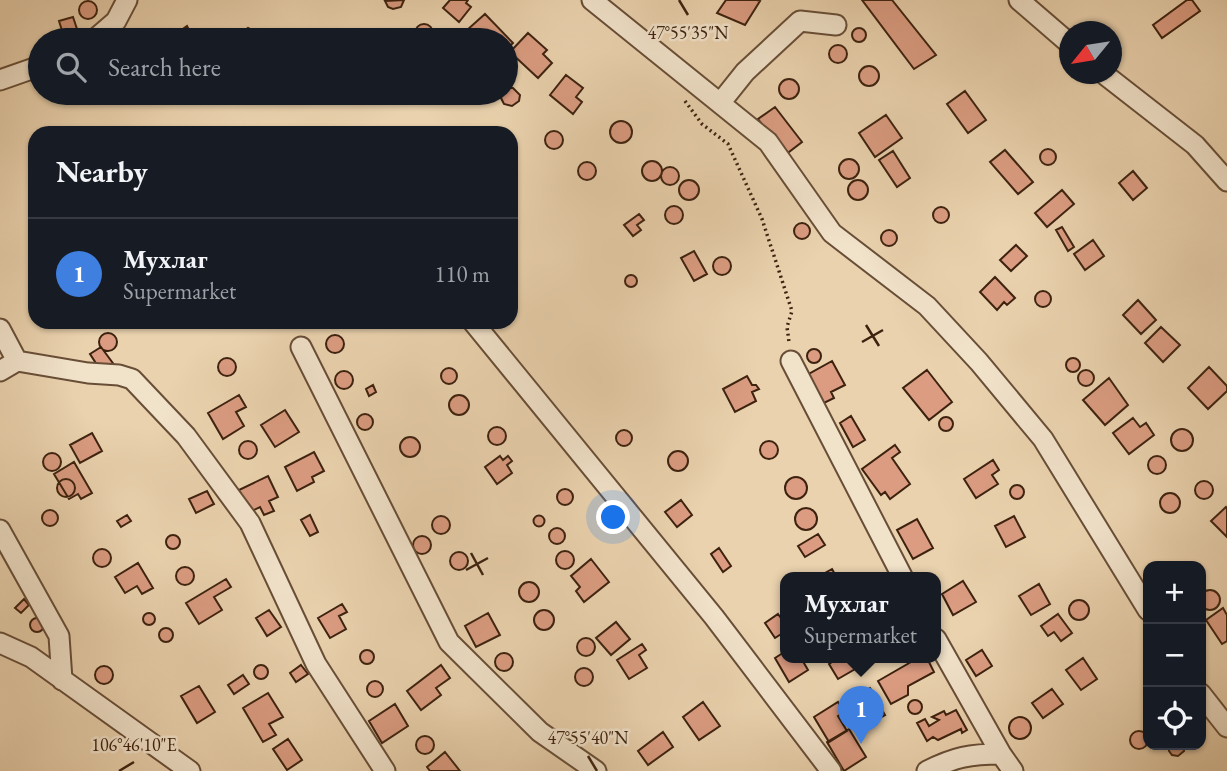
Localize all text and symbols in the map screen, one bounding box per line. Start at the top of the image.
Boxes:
text: 47°55'35"N [648,21,729,44]
north arrow [1059,21,1122,84]
search box [28,28,518,105]
icon: search [52,48,90,86]
text: Search here [108,50,221,84]
text: Nearby [56,152,148,191]
text: Мухлаг [123,242,208,276]
text: 1 [73,259,85,289]
text: 110 m [434,259,490,289]
text: Supermarket [123,276,236,306]
your location [596,500,630,534]
map controls [1143,561,1206,750]
button: + [1143,561,1206,624]
popup [780,572,941,663]
text: Мухлаг [804,586,888,620]
text: Supermarket [804,620,917,650]
button: − [1143,624,1206,687]
pin: 1 [838,686,884,744]
button: locate [1143,687,1206,750]
text: 47°55'40"N [548,726,629,749]
text: 106°46'10"E [91,733,177,756]

